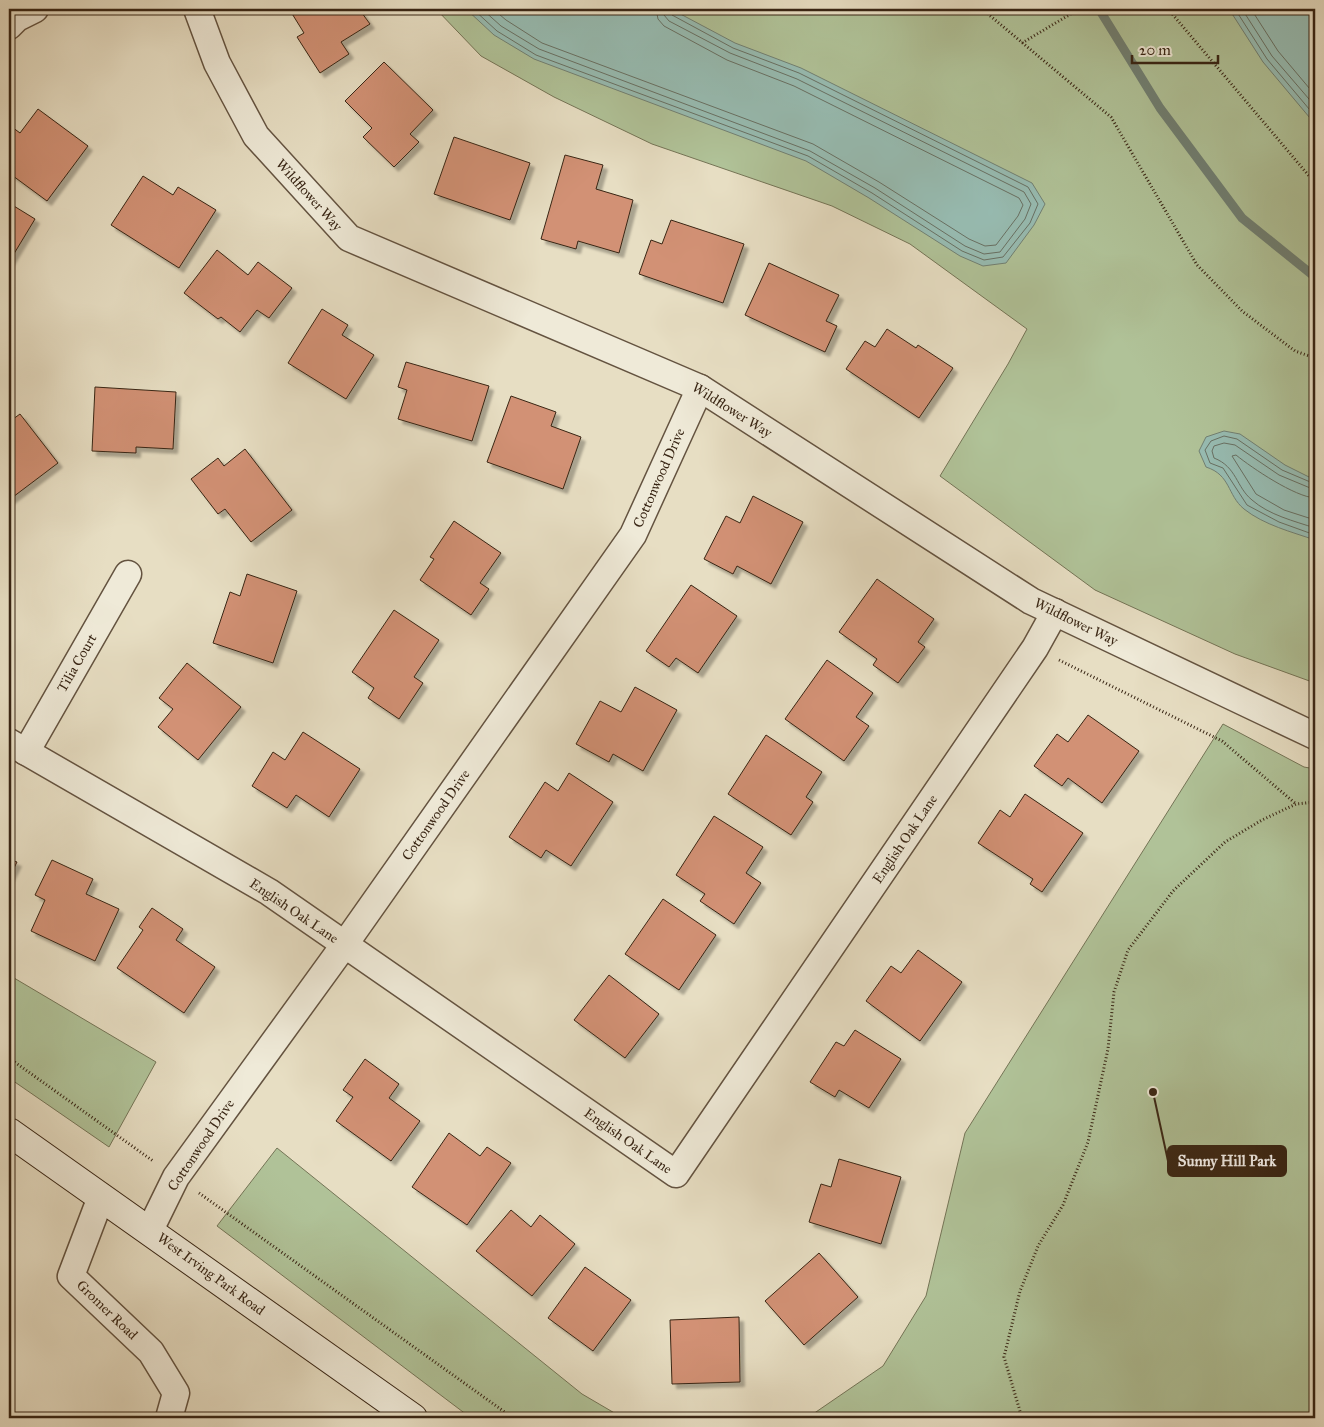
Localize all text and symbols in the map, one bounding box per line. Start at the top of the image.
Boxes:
scale bar [1132,32,1218,64]
text: 20 m [1139,41,1171,59]
street label: Wildflower Way [272,155,346,235]
street label: Wildflower Way [689,379,775,442]
street label: Cottonwood Drive [629,426,689,530]
street label: Wildflower Way [1031,594,1121,650]
street label: Tilia Court [54,631,100,695]
street label: Cottonwood Drive [398,766,474,864]
street label: English Oak Lane [869,791,941,887]
street label: English Oak Lane [246,875,342,947]
street label: Cottonwood Drive [164,1096,238,1194]
street label: English Oak Lane [581,1104,675,1178]
callout: Sunny Hill Park [1168,1146,1286,1176]
text: Sunny Hill Park [1178,1152,1277,1171]
street label: West Irving Park Road [154,1229,268,1319]
street label: Gromer Road [73,1277,141,1343]

